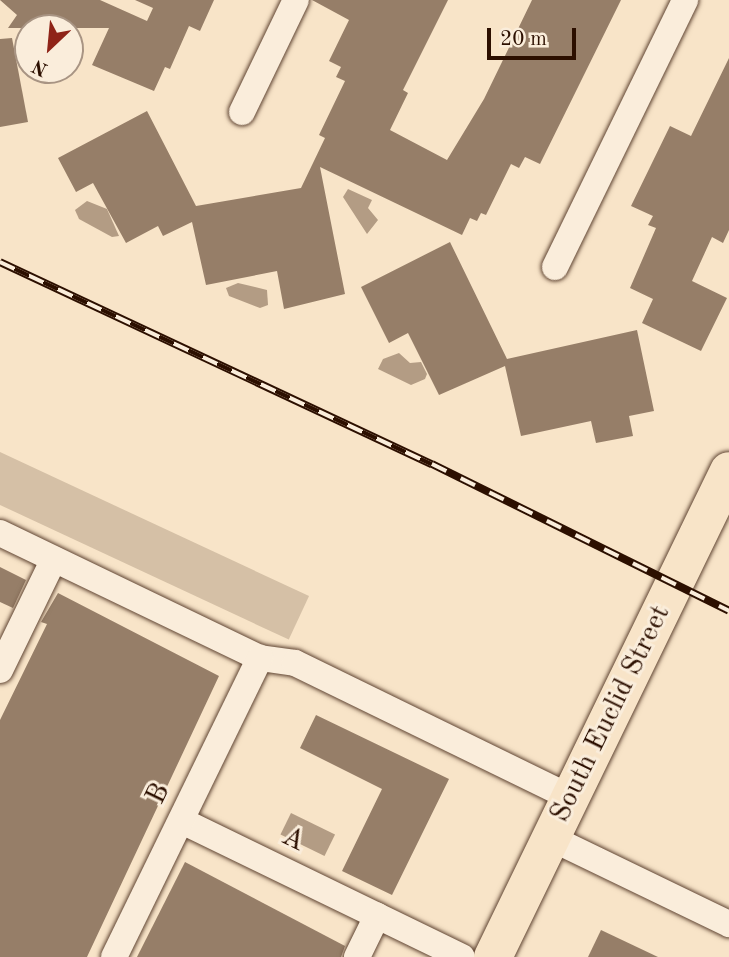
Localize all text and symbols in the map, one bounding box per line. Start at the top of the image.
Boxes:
north arrow [14,14,84,84]
scale bar [491,14,580,58]
text: 20 m [500,29,547,50]
text: N [30,55,51,78]
street label: South Euclid Street [544,600,678,828]
street label: B [140,778,178,810]
street label: A [276,820,310,860]

